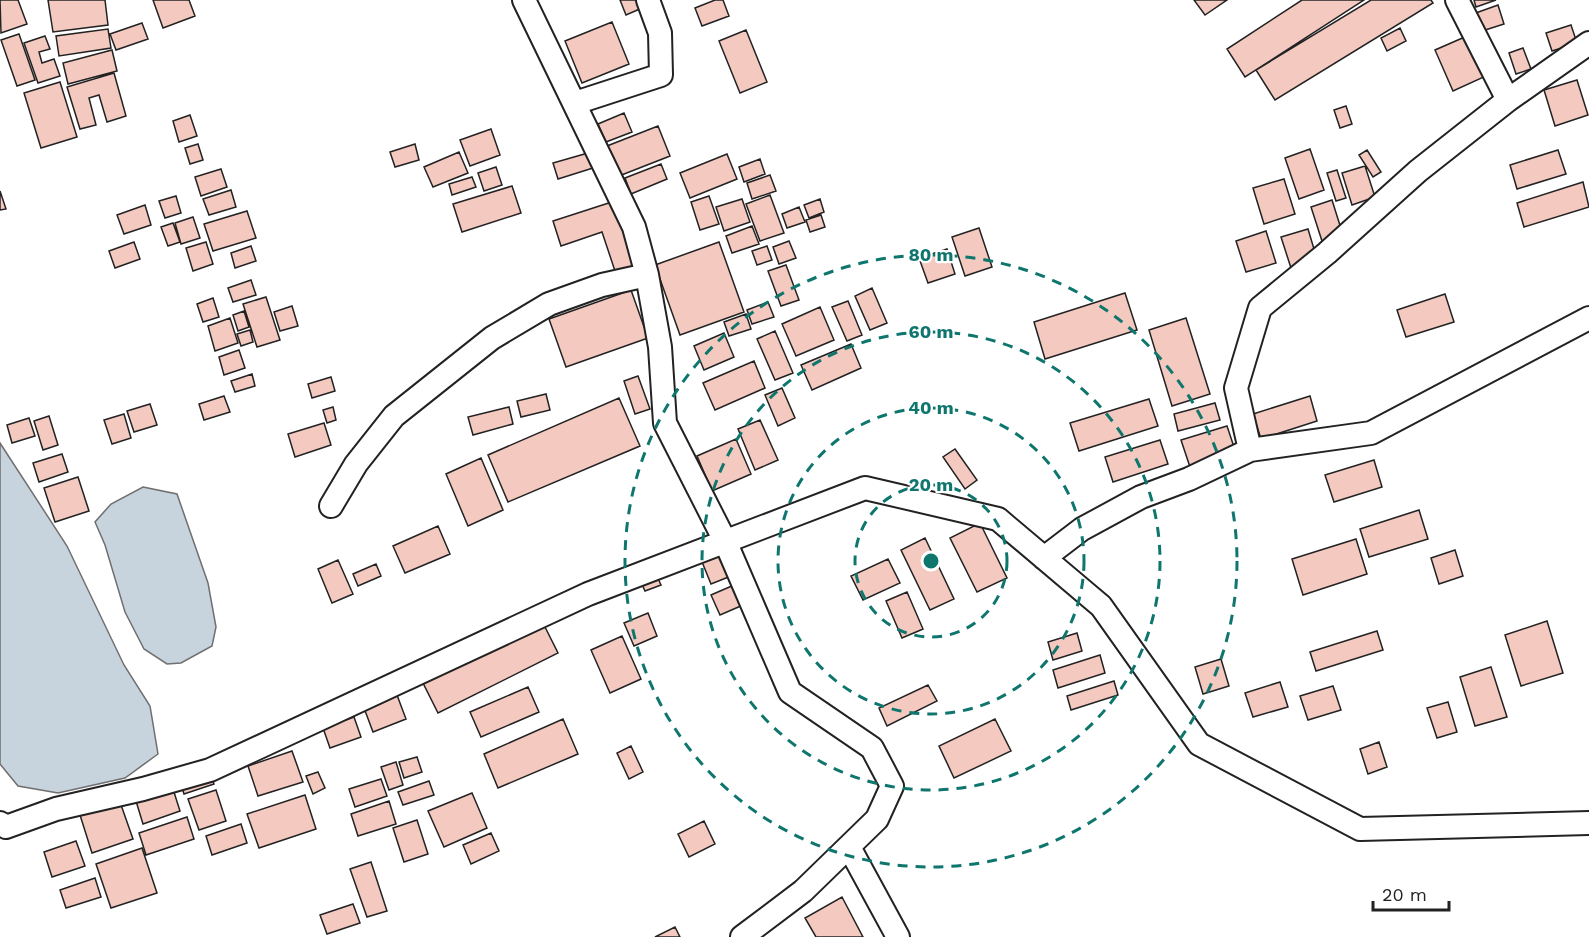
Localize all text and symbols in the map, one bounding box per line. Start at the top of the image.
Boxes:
text: 80 m [909,244,953,265]
text: 60 m [909,321,953,342]
text: 40 m [908,397,954,418]
text: 20 m [909,474,953,495]
centre of rings [921,551,941,571]
scale bar [1373,874,1450,912]
text: 20 m [1382,884,1427,905]

